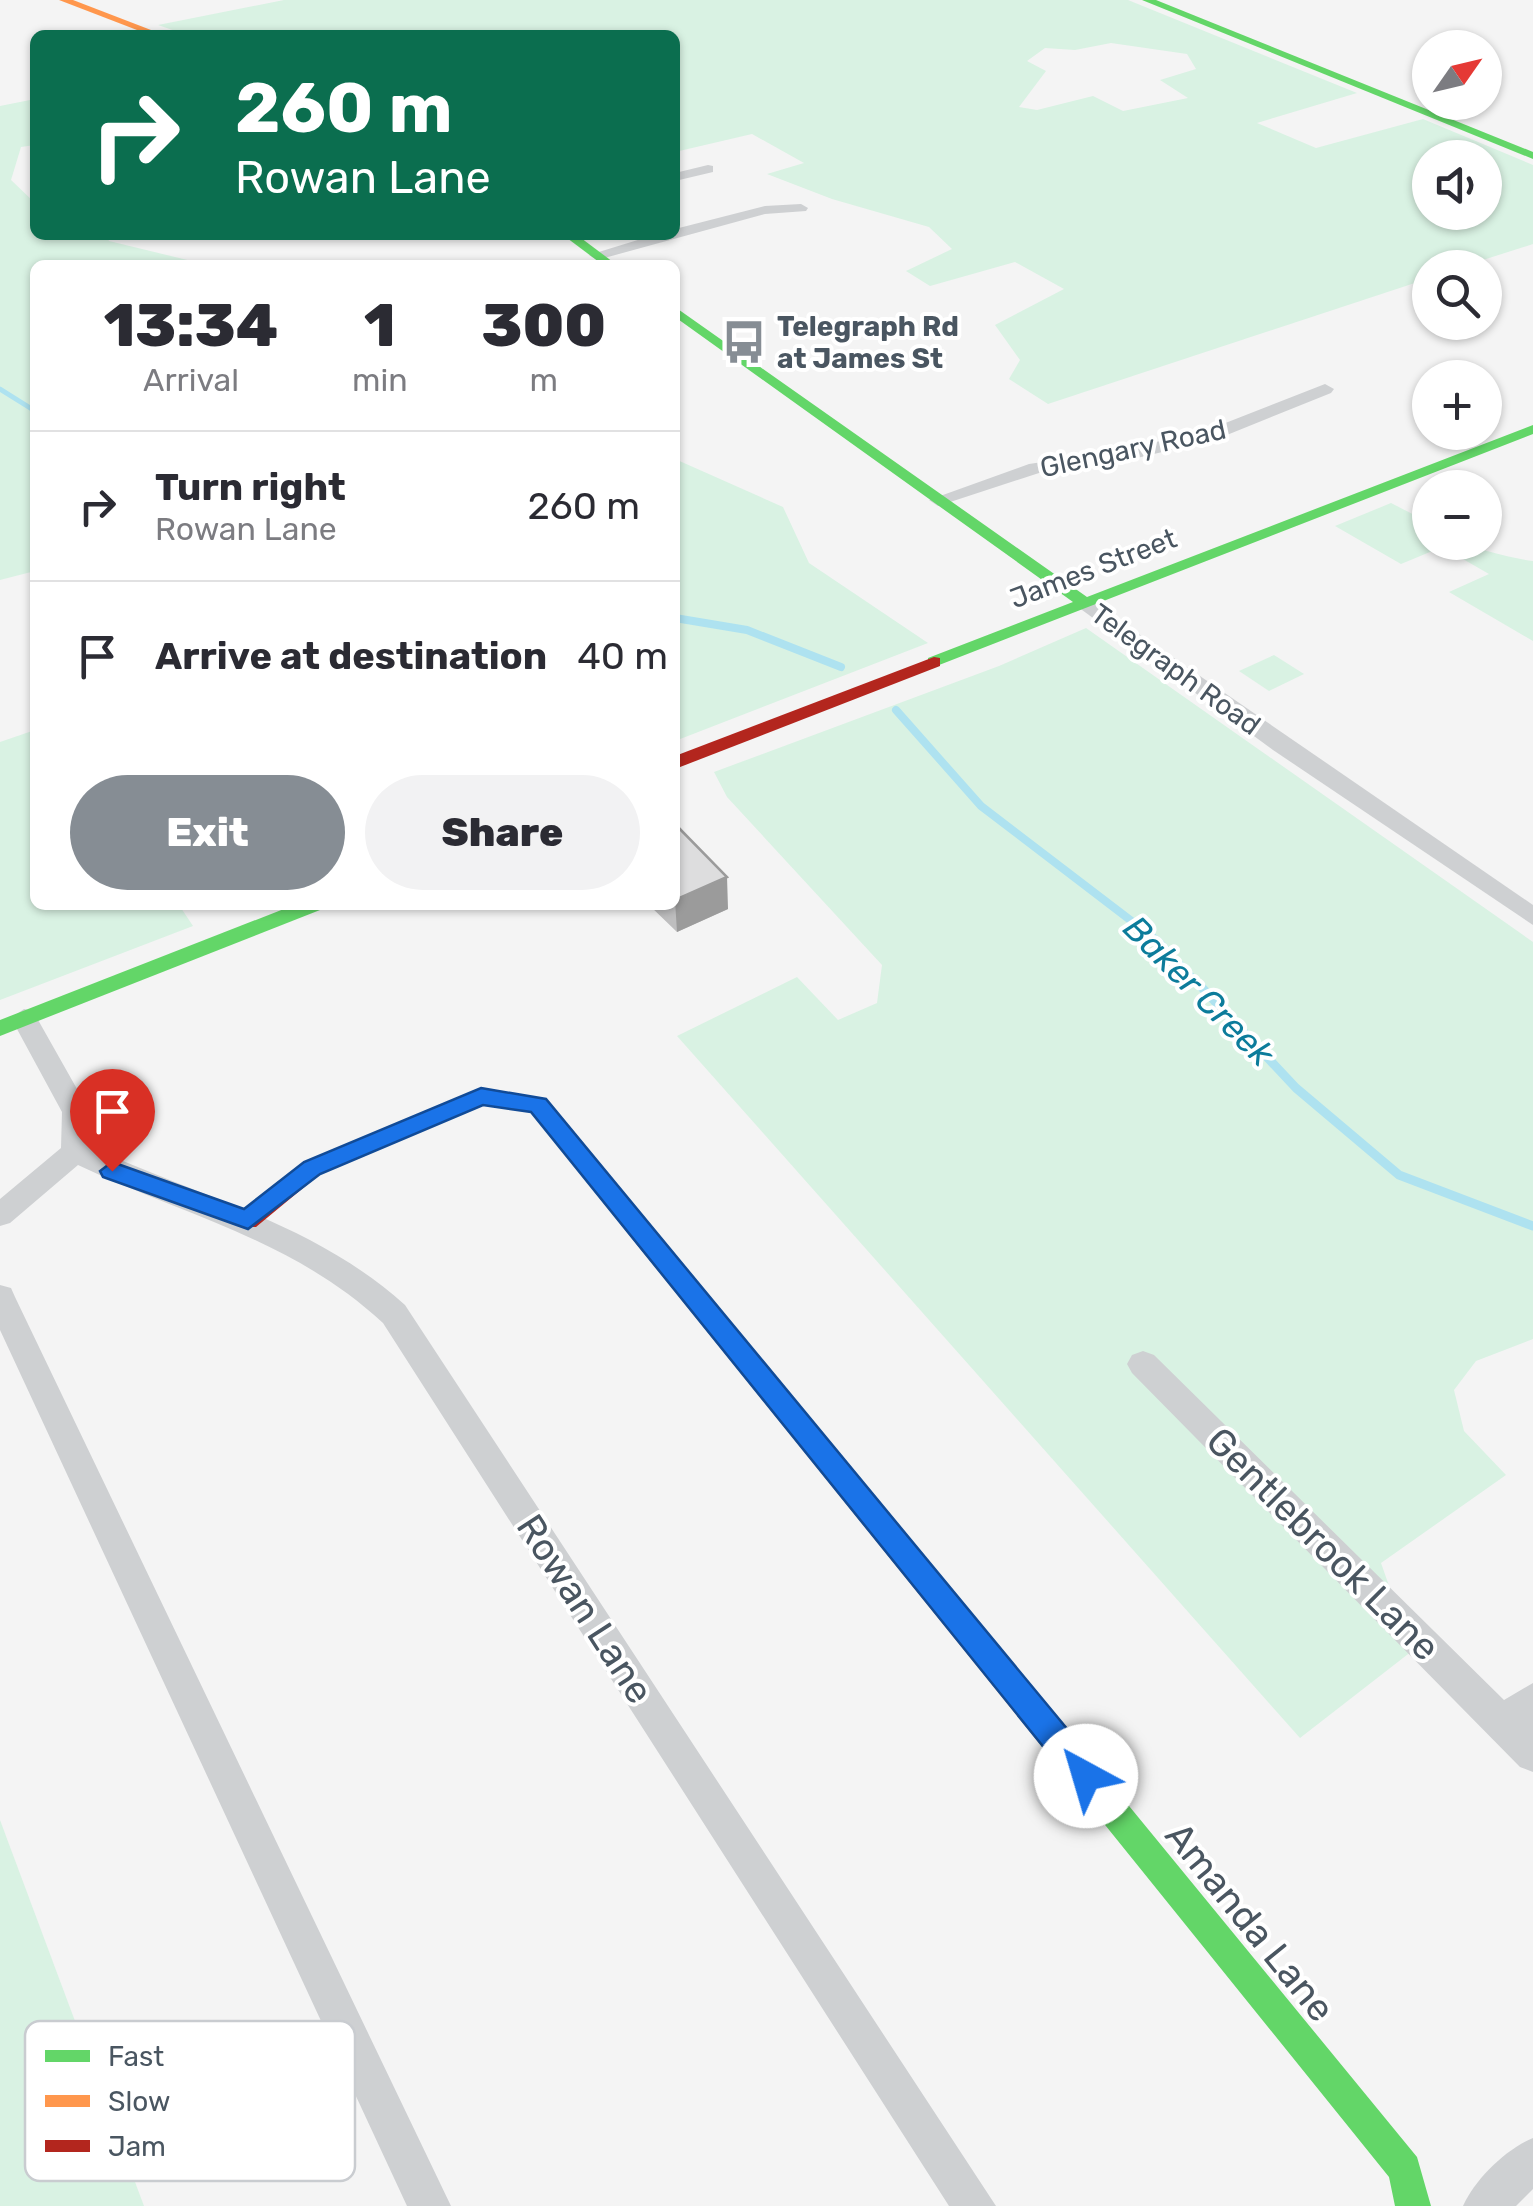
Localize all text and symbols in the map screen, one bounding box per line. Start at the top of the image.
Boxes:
north arrow [1412,30,1502,120]
map controls [1412,30,1502,560]
text: 260 m [235,67,453,150]
icon: right [70,70,200,200]
button: sound [1412,140,1502,230]
text: Rowan Lane [235,151,491,204]
button: search [1412,250,1502,340]
text: 13:34 [104,290,278,361]
text: 1 [364,290,396,361]
text: 300 [481,290,606,361]
place label: Telegraph Rd at James St [777,310,959,375]
bus stop icon: Telegraph Rd at James St [720,318,768,366]
button: + [1412,360,1502,450]
text: Arrival [143,361,239,399]
text: min [352,361,408,399]
text: m [530,361,558,399]
street label: Glengary Road [1037,413,1229,484]
text: Turn right [155,464,346,510]
button: − [1412,470,1502,560]
icon: right [70,479,125,534]
text: 260 m [528,483,640,529]
text: Rowan Lane [155,510,337,548]
street label: James Street [1005,522,1181,615]
street label: Telegraph Road [1085,597,1267,742]
icon: arrive [70,629,125,684]
text: Arrive at destination [155,633,547,679]
text: 40 m [577,633,668,679]
button: Exit [70,775,345,890]
button: Share [365,775,640,890]
water label: Baker Creek [1115,907,1284,1076]
pin [70,1069,155,1172]
icon: arrive [85,1084,140,1139]
street label: Gentlebrook Lane [1197,1418,1449,1670]
street label: Rowan Lane [507,1506,663,1712]
position arrow [1034,1724,1138,1828]
street label: Amanda Lane [1156,1813,1344,2031]
legend [25,2021,355,2181]
text: Fast [108,2040,164,2073]
text: Slow [108,2085,170,2118]
text: Jam [108,2130,166,2163]

